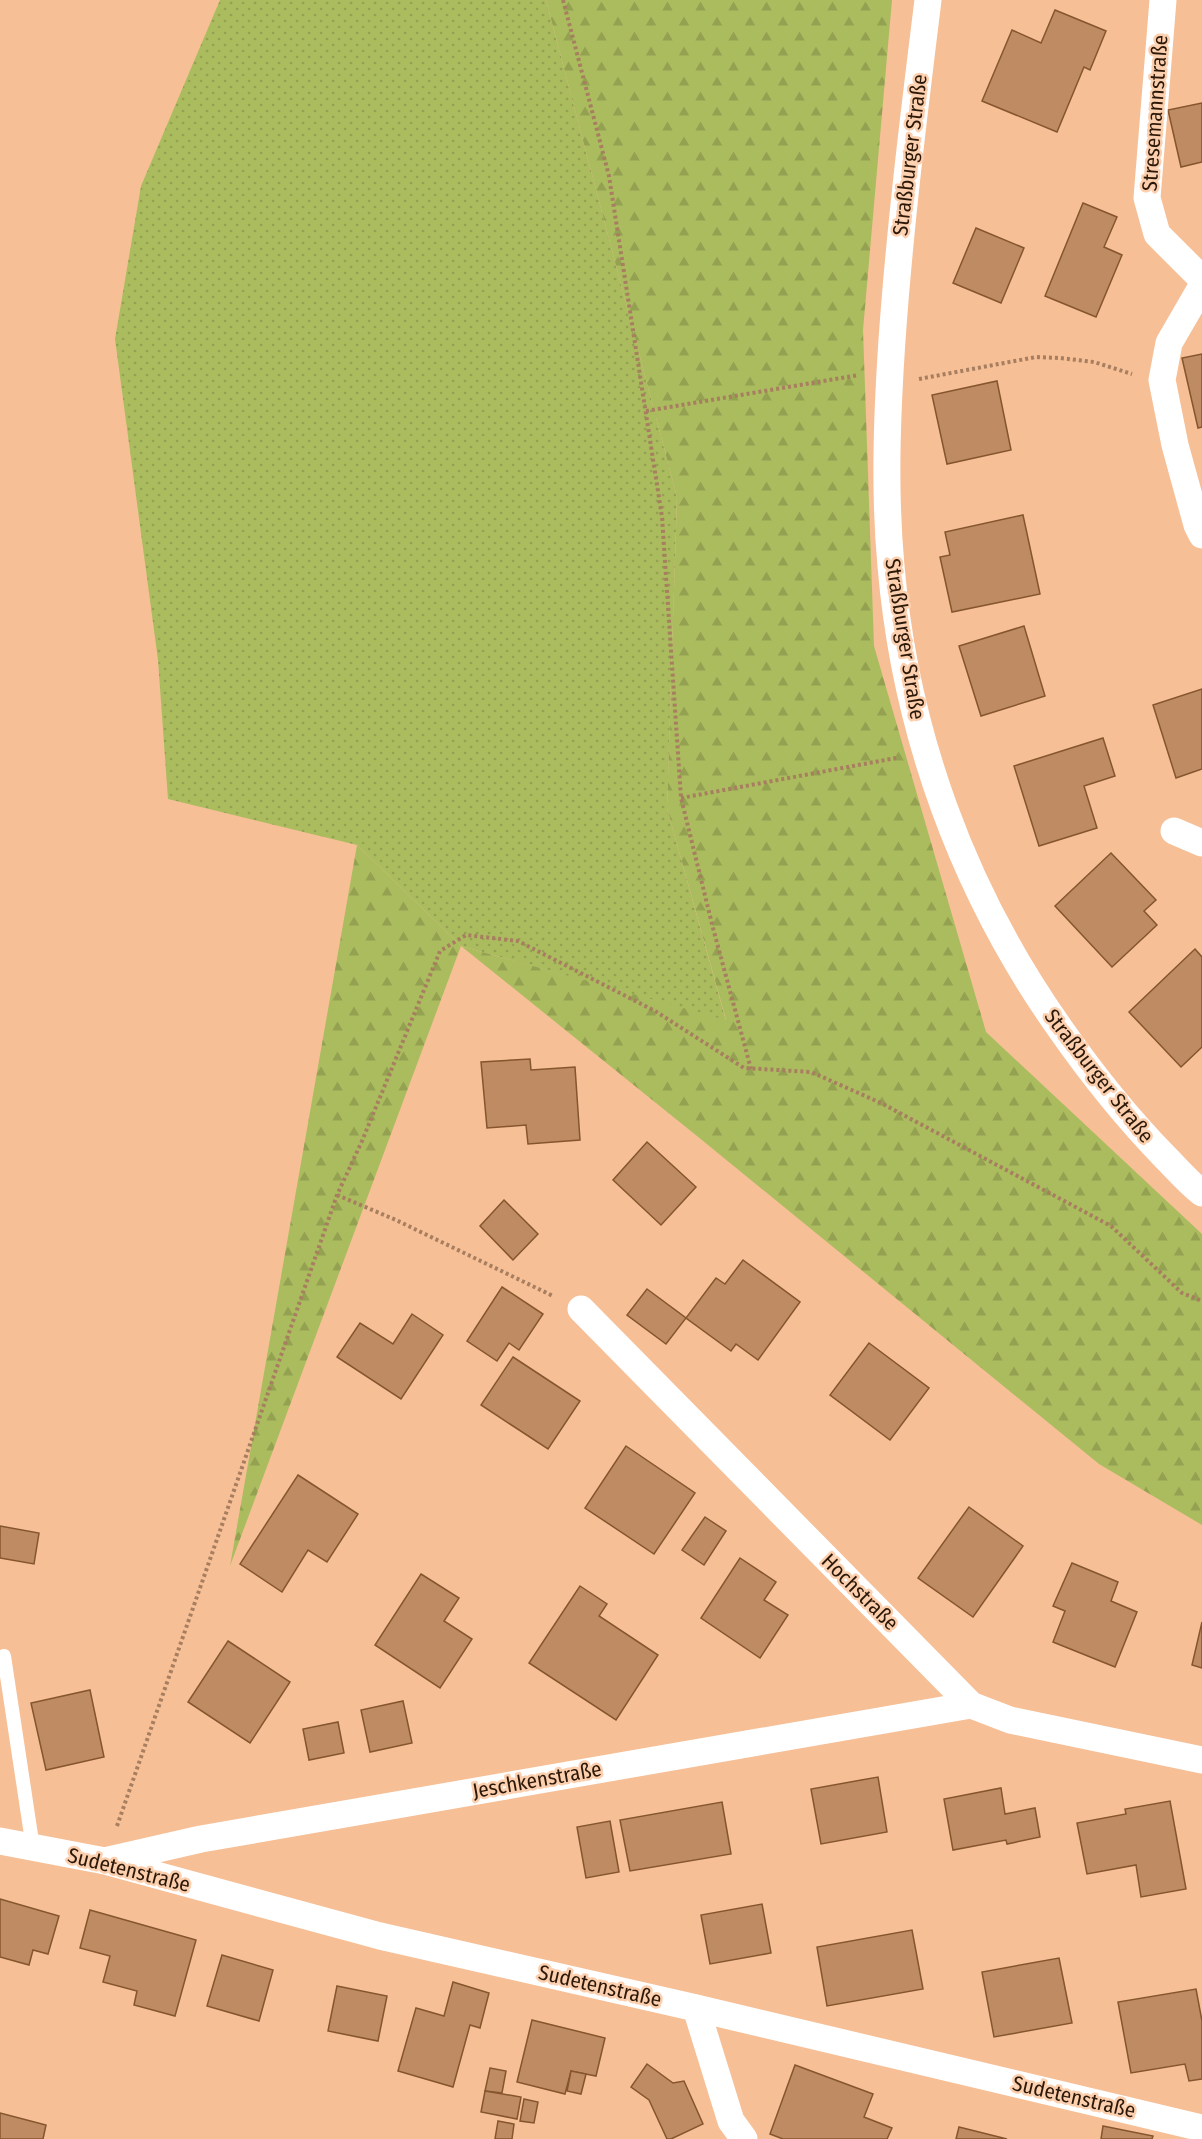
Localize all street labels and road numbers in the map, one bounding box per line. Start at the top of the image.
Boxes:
street label: Stresemannstraße [1137,34,1173,192]
street label: Straßburger Straße [887,73,933,237]
street label: Straßburger Straße [879,557,931,721]
street label: Straßburger Straße [1039,1004,1159,1148]
street label: Hochstraße [816,1548,904,1636]
street label: Jeschkenstraße [470,1756,604,1804]
street label: Sudetenstraße [65,1842,193,1898]
street label: Sudetenstraße [536,1959,664,2013]
street label: Sudetenstraße [1010,2070,1138,2124]

